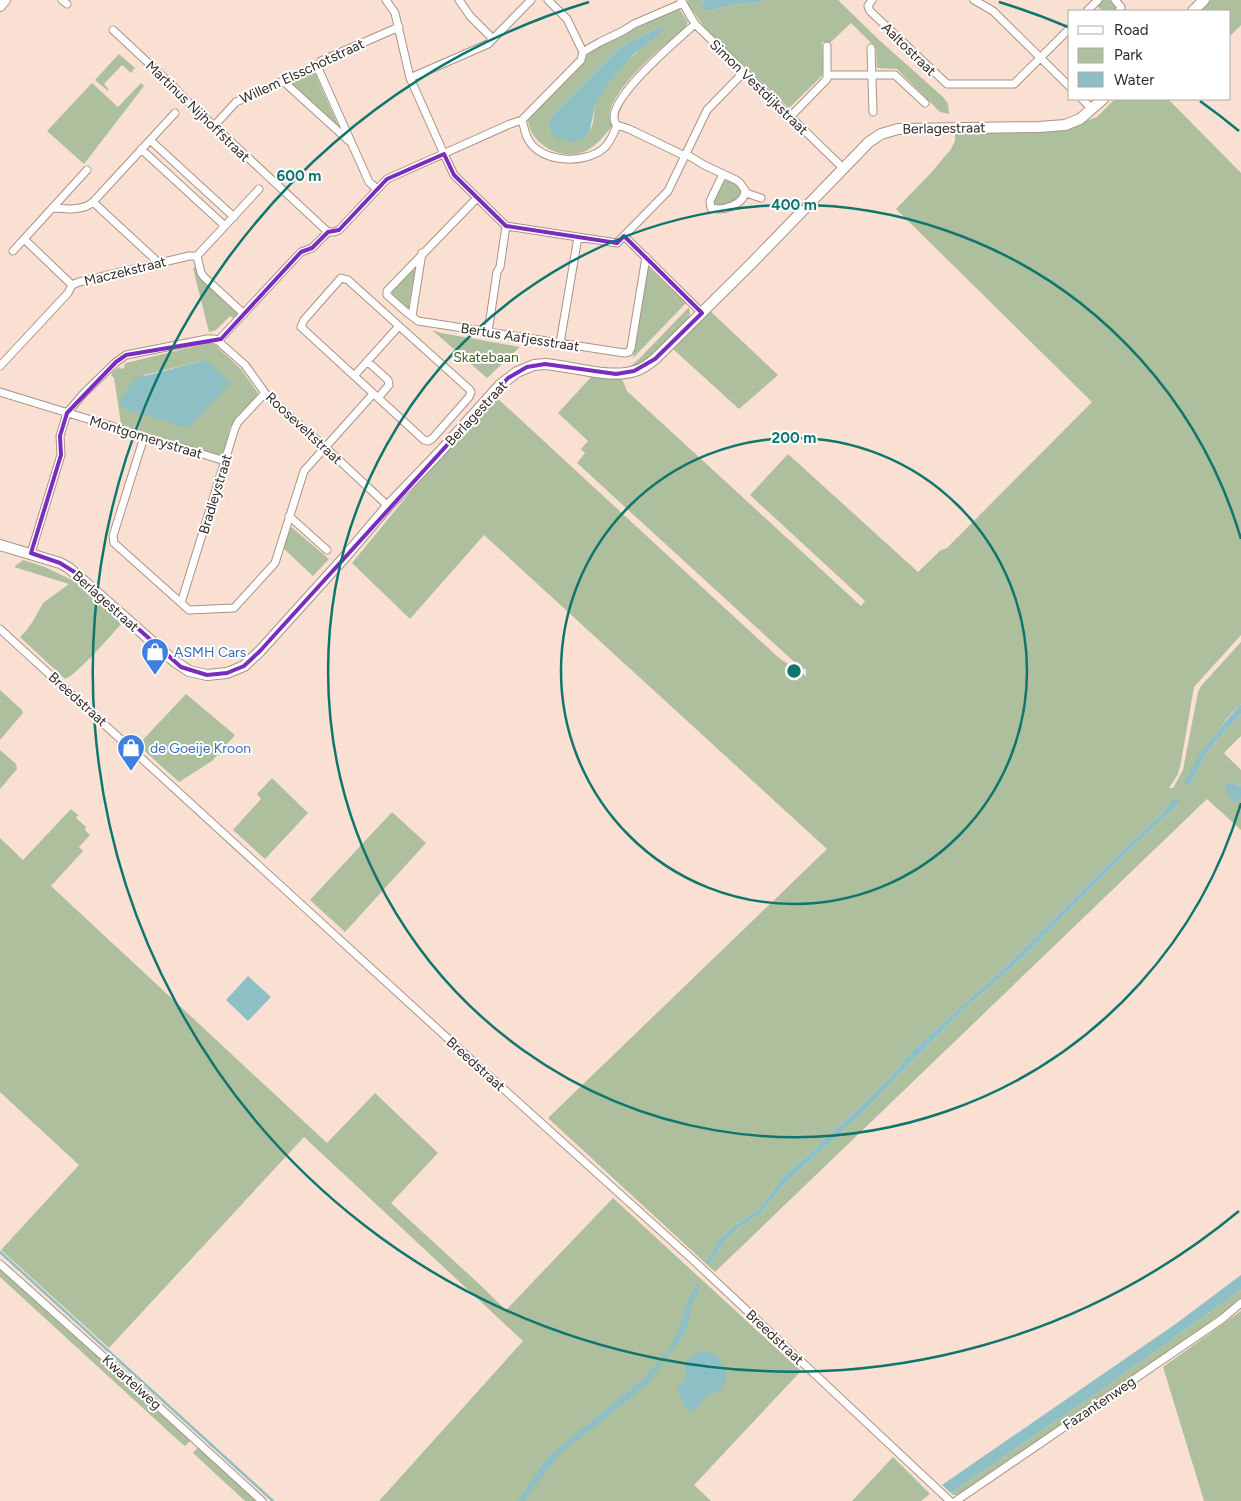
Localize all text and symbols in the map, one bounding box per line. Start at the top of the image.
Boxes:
legend [1068,10,1231,100]
street label: Aaltostraat [878,19,939,79]
text: Road [1114,21,1149,39]
street label: Willem Elsschotstraat [237,35,367,108]
street label: Simon Vestdijkstraat [706,36,811,139]
text: Park [1114,46,1143,64]
street label: Martinus Nijhoffstraat [142,57,253,165]
text: Water [1114,71,1154,89]
street label: Berlagestraat [902,119,986,138]
text: 600 m [277,167,321,185]
text: 400 m [771,196,817,214]
street label: Maczekstraat [82,253,168,290]
street label: Bertus Aafjesstraat [459,320,580,355]
park label: Skatebaan [453,349,519,366]
street label: Berlagestraat [442,377,511,450]
street label: Rooseveltstraat [262,389,345,468]
street label: Montgomerystraat [87,412,204,463]
text: 200 m [772,429,816,447]
street label: Bradleystraat [195,452,236,536]
street label: Berlagestraat [69,567,142,636]
shop icon: ASMH Cars [140,637,170,676]
place label: ASMH Cars [174,644,246,661]
centre of rings [785,662,803,680]
street label: Breedstraat [45,669,110,730]
shop icon: de Goeije Kroon [116,733,146,772]
place label: de Goeije Kroon [150,740,251,757]
street label: Breedstraat [443,1034,508,1095]
street label: Breedstraat [742,1306,807,1368]
street label: Kwartelweg [99,1351,165,1413]
street label: Fazantenweg [1060,1373,1139,1434]

